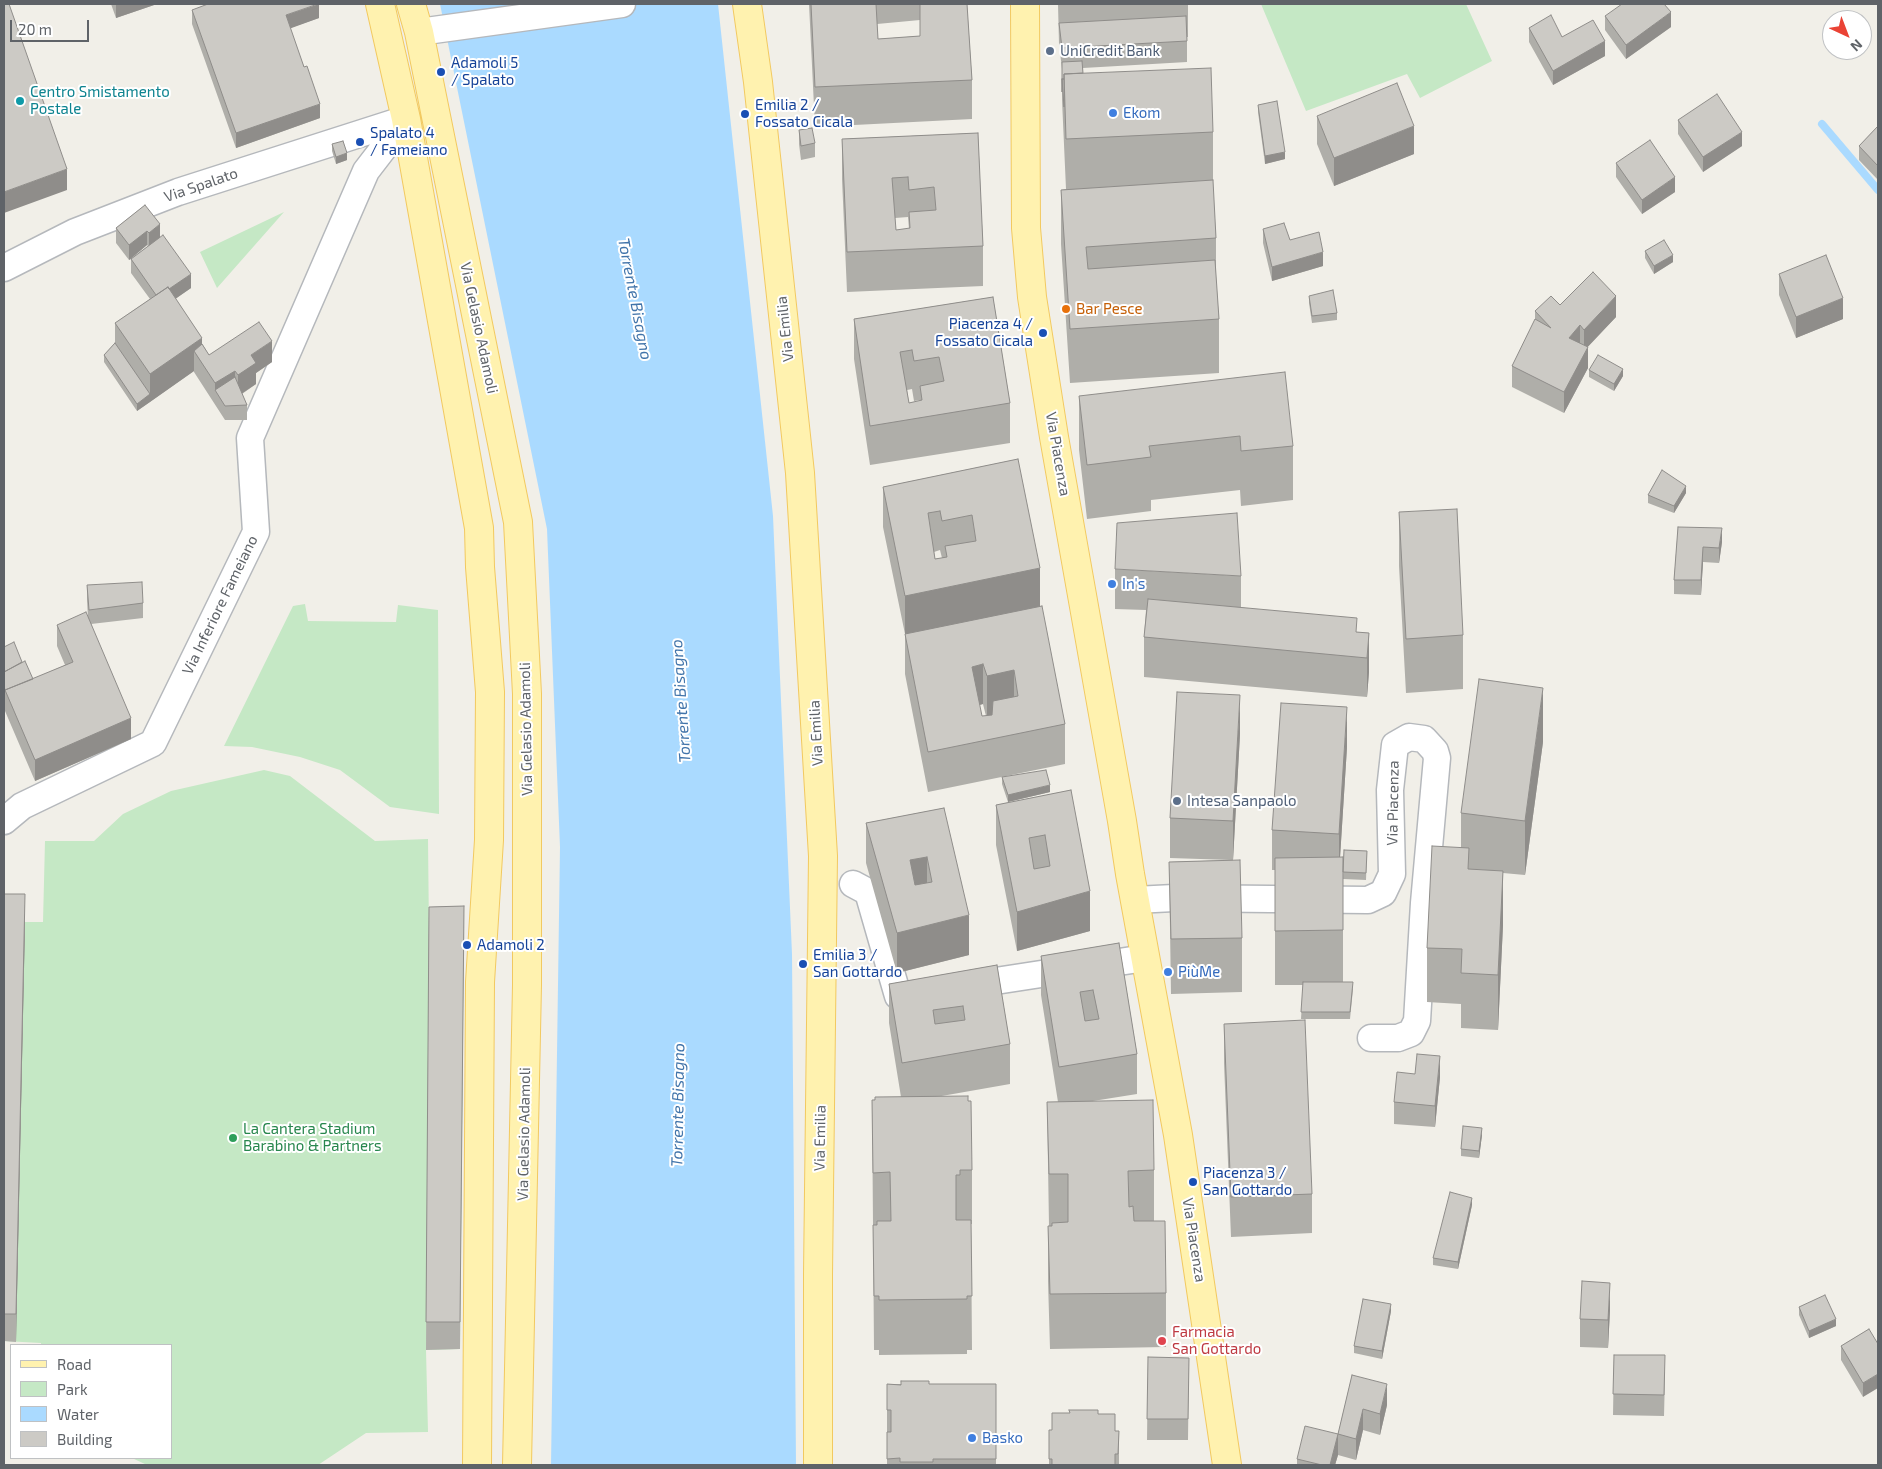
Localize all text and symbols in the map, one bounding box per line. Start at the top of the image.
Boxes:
scale bar [12,10,91,42]
north arrow [1822,10,1872,60]
text: 20 m [18,20,52,38]
text: N [1847,36,1866,55]
place label: UniCredit Bank [1060,42,1160,60]
marker: UniCredit Bank [1044,45,1056,57]
place label: Adamoli 5 / Spalato [451,54,518,89]
marker: Adamoli 5 / Spalato [435,66,447,78]
place label: Centro Smistamento Postale [30,83,170,118]
marker: Centro Smistamento Postale [14,95,26,107]
place label: Emilia 2 / Fossato Cicala [755,96,853,131]
place label: Ekom [1123,104,1160,122]
marker: Ekom [1107,107,1119,119]
marker: Emilia 2 / Fossato Cicala [739,108,751,120]
place label: Spalato 4 / Fameiano [370,124,447,159]
marker: Spalato 4 / Fameiano [354,136,366,148]
street label: Via Spalato [162,164,240,206]
water label: Torrente Bisagno [614,236,656,362]
street label: Via Gelasio Adamoli [456,261,502,395]
street label: Via Emilia [773,295,797,363]
place label: Bar Pesce [1076,300,1143,318]
marker: Bar Pesce [1060,303,1072,315]
place label: Piacenza 4 / Fossato Cicala [935,315,1033,350]
marker: Piacenza 4 / Fossato Cicala [1037,327,1049,339]
street label: Via Piacenza [1042,411,1074,497]
street label: Via Inferiore Fameiano [178,532,262,678]
place label: In's [1122,575,1145,593]
marker: In's [1106,578,1118,590]
water label: Torrente Bisagno [667,639,695,763]
street label: Via Gelasio Adamoli [516,662,536,796]
street label: Via Emilia [805,700,827,766]
street label: Via Piacenza [1383,760,1403,846]
place label: Intesa Sanpaolo [1187,792,1296,810]
marker: Intesa Sanpaolo [1171,795,1183,807]
place label: Adamoli 2 [477,936,545,954]
marker: Adamoli 2 [461,939,473,951]
place label: Emilia 3 / San Gottardo [813,946,902,981]
marker: Emilia 3 / San Gottardo [797,958,809,970]
place label: PiùMe [1178,963,1220,981]
marker: PiùMe [1162,966,1174,978]
water label: Torrente Bisagno [667,1043,689,1167]
street label: Via Gelasio Adamoli [514,1067,534,1201]
street label: Via Emilia [810,1105,830,1171]
place label: La Cantera Stadium Barabino & Partners [243,1120,382,1155]
marker: La Cantera Stadium Barabino & Partners [227,1132,239,1144]
place label: Piacenza 3 / San Gottardo [1203,1164,1292,1199]
marker: Piacenza 3 / San Gottardo [1187,1176,1199,1188]
street label: Via Piacenza [1178,1197,1210,1283]
place label: Farmacia San Gottardo [1172,1323,1261,1358]
marker: Farmacia San Gottardo [1156,1335,1168,1347]
legend [10,1344,172,1459]
text: Road [57,1355,92,1373]
text: Park [57,1380,88,1398]
text: Water [57,1405,99,1423]
place label: Basko [982,1429,1023,1447]
text: Building [57,1430,112,1448]
marker: Basko [966,1432,978,1444]

